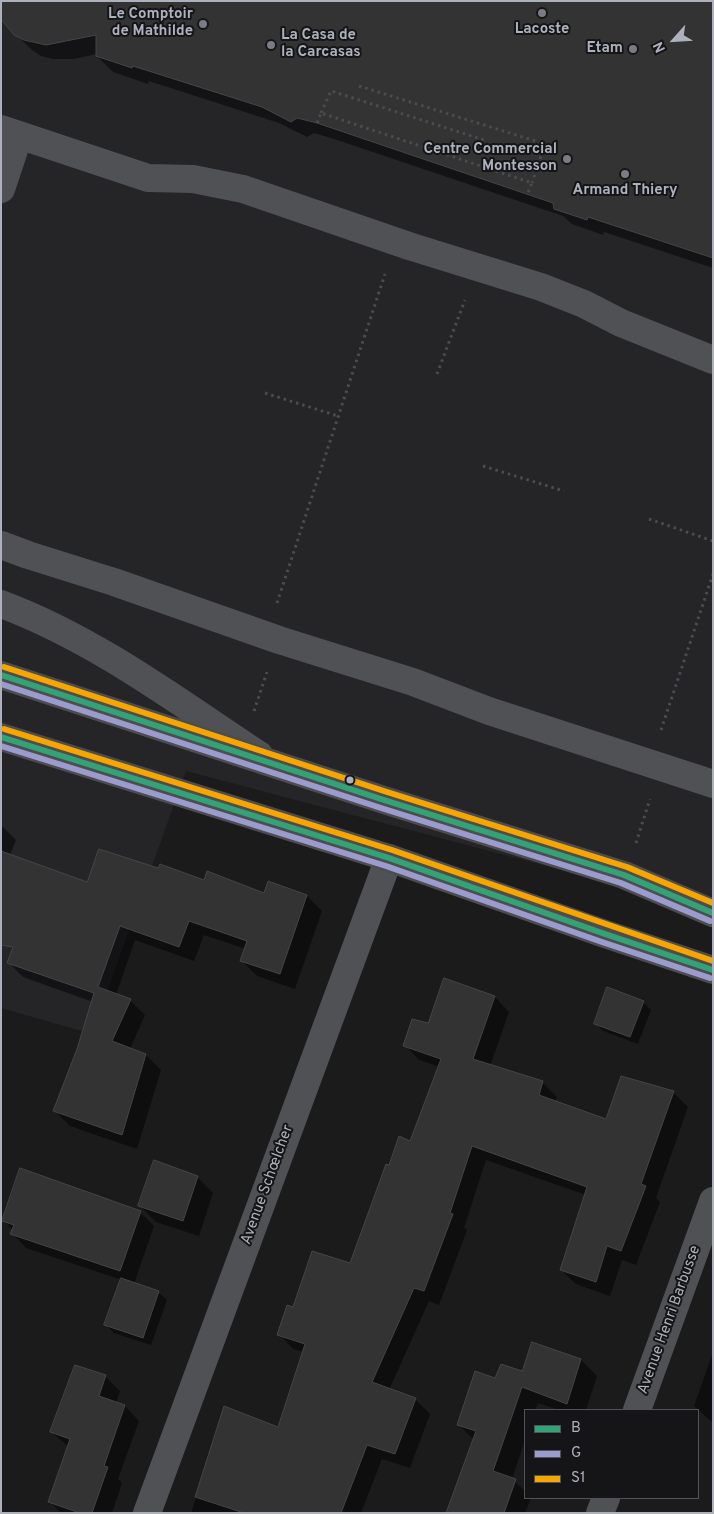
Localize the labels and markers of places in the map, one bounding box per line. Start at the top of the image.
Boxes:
place label: Le Comptoir de Mathilde [108,6,193,41]
marker: Lacoste [536,7,548,19]
marker: Le Comptoir de Mathilde [197,18,209,30]
place label: Lacoste [515,21,569,39]
place label: La Casa de la Carcasas [281,27,361,62]
marker: La Casa de la Carcasas [265,39,277,51]
place label: Etam [586,40,623,58]
marker: Etam [627,43,639,55]
place label: Centre Commercial Montesson [423,141,557,176]
marker: Centre Commercial Montesson [561,153,573,165]
marker: Armand Thiery [619,168,631,180]
place label: Armand Thiery [572,182,678,200]
unlabelled marker [345,775,355,785]

